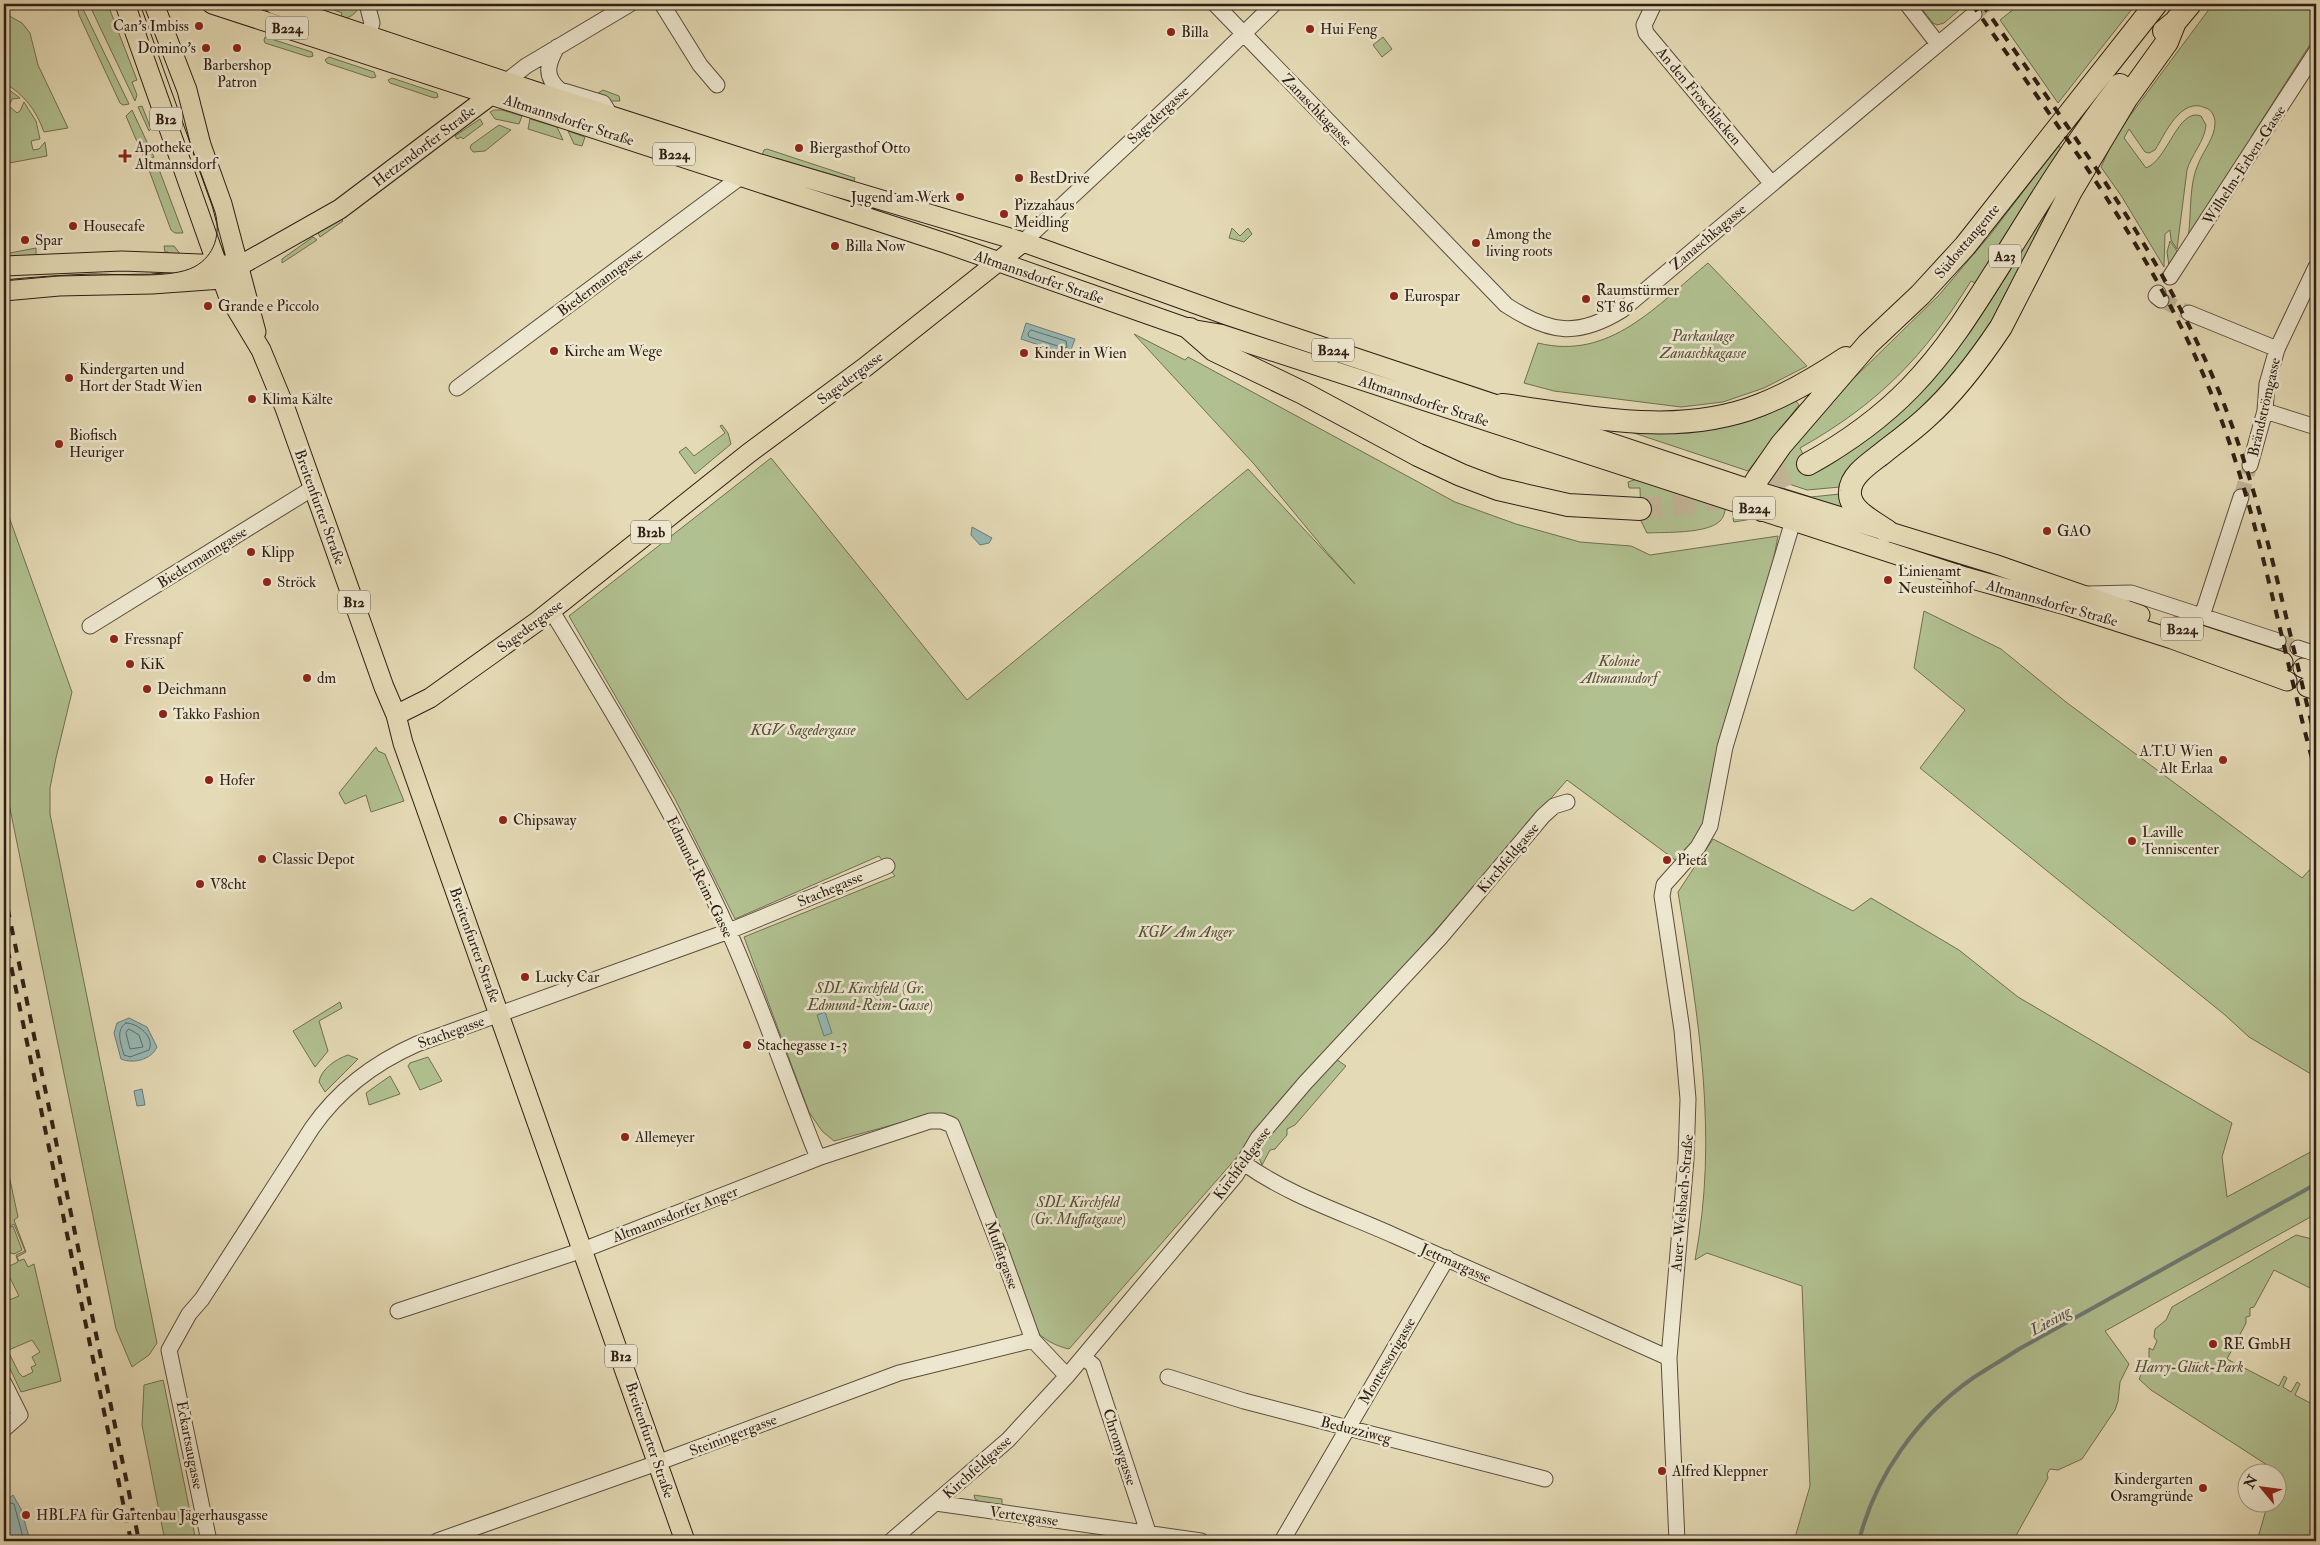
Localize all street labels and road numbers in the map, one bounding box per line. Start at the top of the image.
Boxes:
road number: B224 [266,16,308,40]
street label: An den Froschlacken [1651,42,1746,150]
street label: Zanaschkagasse [1277,70,1356,151]
street label: Sagedergasse [1124,82,1193,149]
street label: Altmannsdorfer Straße [500,90,636,151]
street label: Hetzendorfer Straße [369,102,479,191]
street label: Wilhelm-Erben-Gasse [2198,102,2290,229]
road number: B12 [150,108,182,130]
road number: B224 [653,142,695,166]
street label: Zanaschkagasse [1666,200,1750,275]
street label: Südosttangente [1931,200,2004,283]
street label: Biedermanngasse [554,244,647,321]
road number: A23 [1989,245,2021,268]
street label: Altmannsdorfer Straße [971,246,1106,309]
road number: B224 [1312,338,1354,362]
street label: Sagedergasse [814,348,887,409]
street label: Brändströmgasse [2244,356,2285,459]
street label: Altmannsdorfer Straße [1355,371,1491,432]
street label: Breitenfurter Straße [290,447,349,568]
road number: B224 [1733,496,1775,520]
road number: B12b [631,520,671,544]
street label: Biedermanngasse [154,522,251,593]
street label: Altmannsdorfer Straße [1983,575,2120,631]
road number: B12 [338,590,370,614]
street label: Sagedergasse [494,596,567,657]
road number: B224 [2161,618,2203,640]
street label: Edmund-Reim-Gasse [662,813,737,941]
street label: Kirchfeldgasse [1473,819,1543,897]
street label: Stachegasse [794,867,866,912]
street label: Breitenfurter Straße [445,885,504,1006]
street label: Stachegasse [415,1012,487,1053]
street label: Kirchfeldgasse [1209,1123,1275,1204]
street label: Auer-Welsbach-Straße [1667,1134,1698,1273]
street label: Altmannsdorfer Anger [609,1182,741,1248]
street label: Muffatgasse [980,1218,1023,1292]
street label: Jettmargasse [1416,1239,1494,1288]
street label: Montessorigasse [1355,1314,1420,1408]
road number: B12 [605,1344,637,1368]
street label: Breitenfurter Straße [621,1380,678,1501]
street label: Eckartsaugasse [172,1399,207,1491]
street label: Chromygasse [1098,1406,1141,1488]
street label: Steiningergasse [687,1410,780,1461]
street label: Beduzziweg [1318,1413,1394,1449]
street label: Kirchfeldgasse [939,1431,1016,1503]
street label: Vertexgasse [988,1502,1059,1531]

